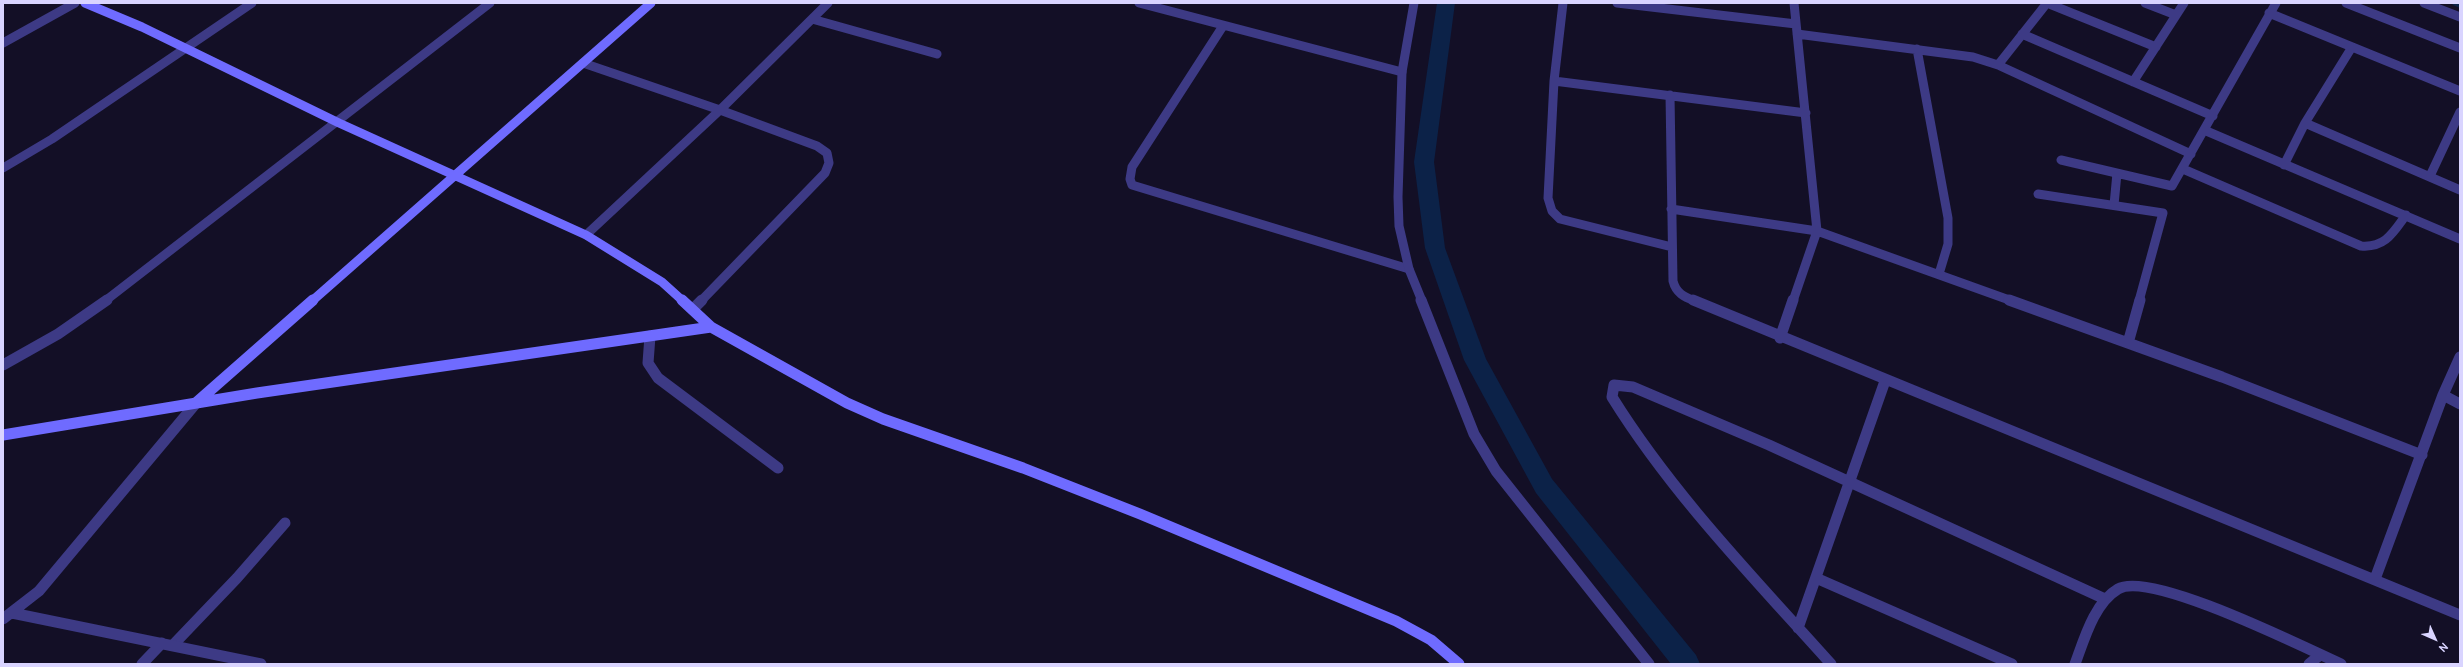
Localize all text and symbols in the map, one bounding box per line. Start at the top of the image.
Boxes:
north arrow [2415,619,2455,659]
text: N [2436,640,2451,655]

